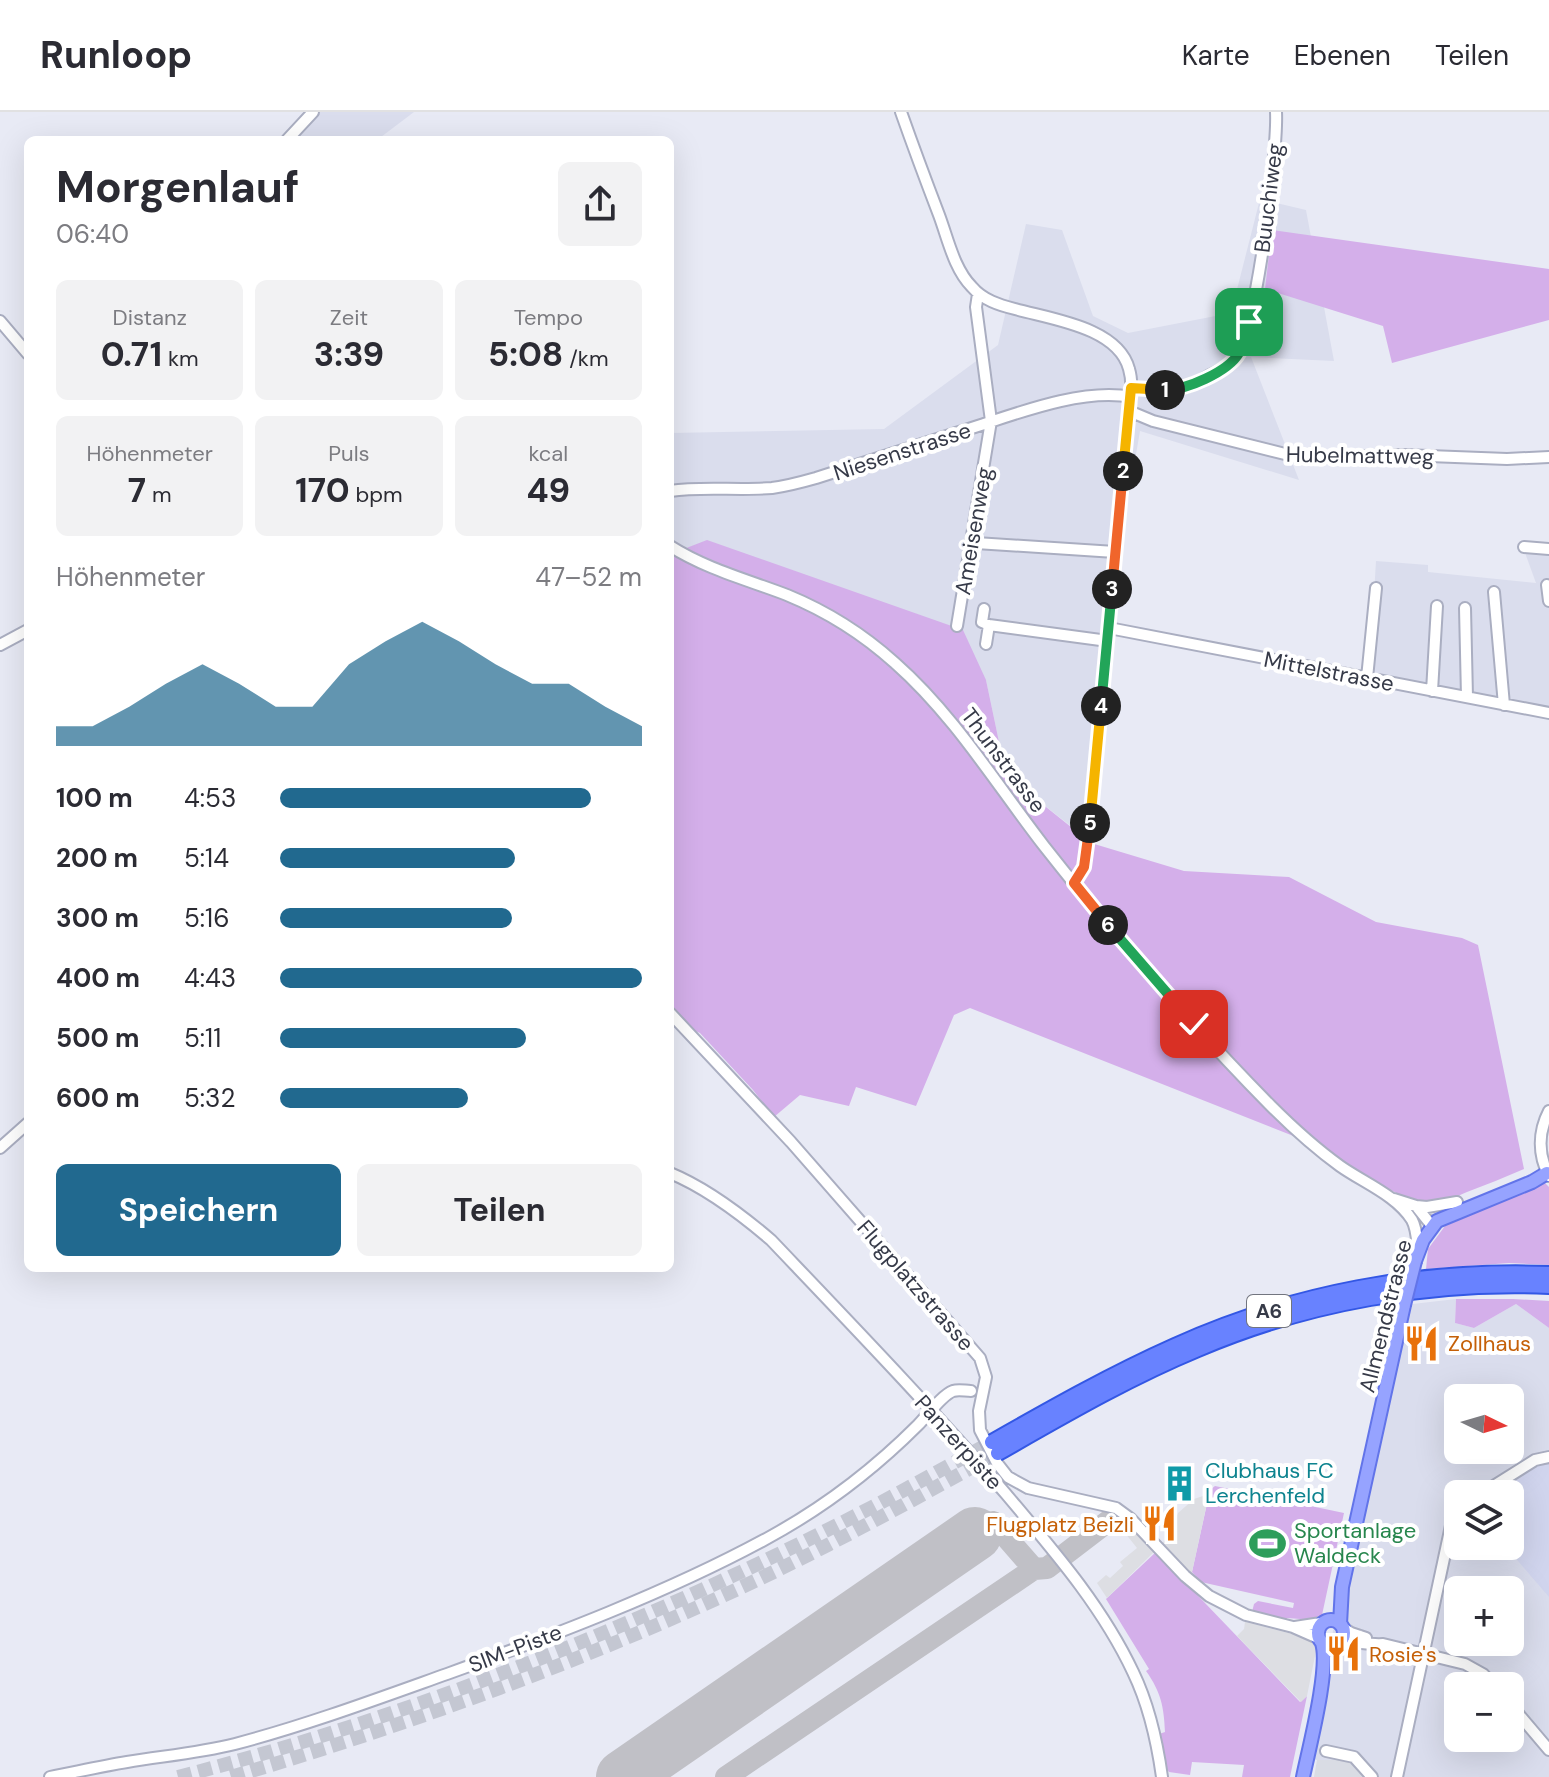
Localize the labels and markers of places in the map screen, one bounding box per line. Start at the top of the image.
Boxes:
pin [1215,288,1283,356]
pin: 1 [1145,370,1185,410]
pin: 2 [1103,451,1143,491]
pin: 3 [1092,569,1132,609]
pin: 4 [1081,686,1121,726]
pin: 5 [1070,803,1110,843]
pin: 6 [1088,905,1128,945]
pin [1160,990,1228,1058]
restaurant icon: Zollhaus [1403,1324,1441,1362]
place label: Zollhaus [1448,1329,1531,1358]
place label: Clubhaus FC Lerchenfeld [1205,1456,1334,1510]
building icon: Clubhaus FC Lerchenfeld [1160,1464,1198,1502]
restaurant icon: Flugplatz Beizli [1141,1505,1179,1543]
place label: Flugplatz Beizli [986,1510,1134,1539]
place label: Sportanlage Waldeck [1294,1516,1416,1570]
sports icon: Sportanlage Waldeck [1249,1524,1287,1562]
restaurant icon: Rosie's [1324,1635,1362,1673]
place label: Rosie's [1369,1640,1437,1669]

